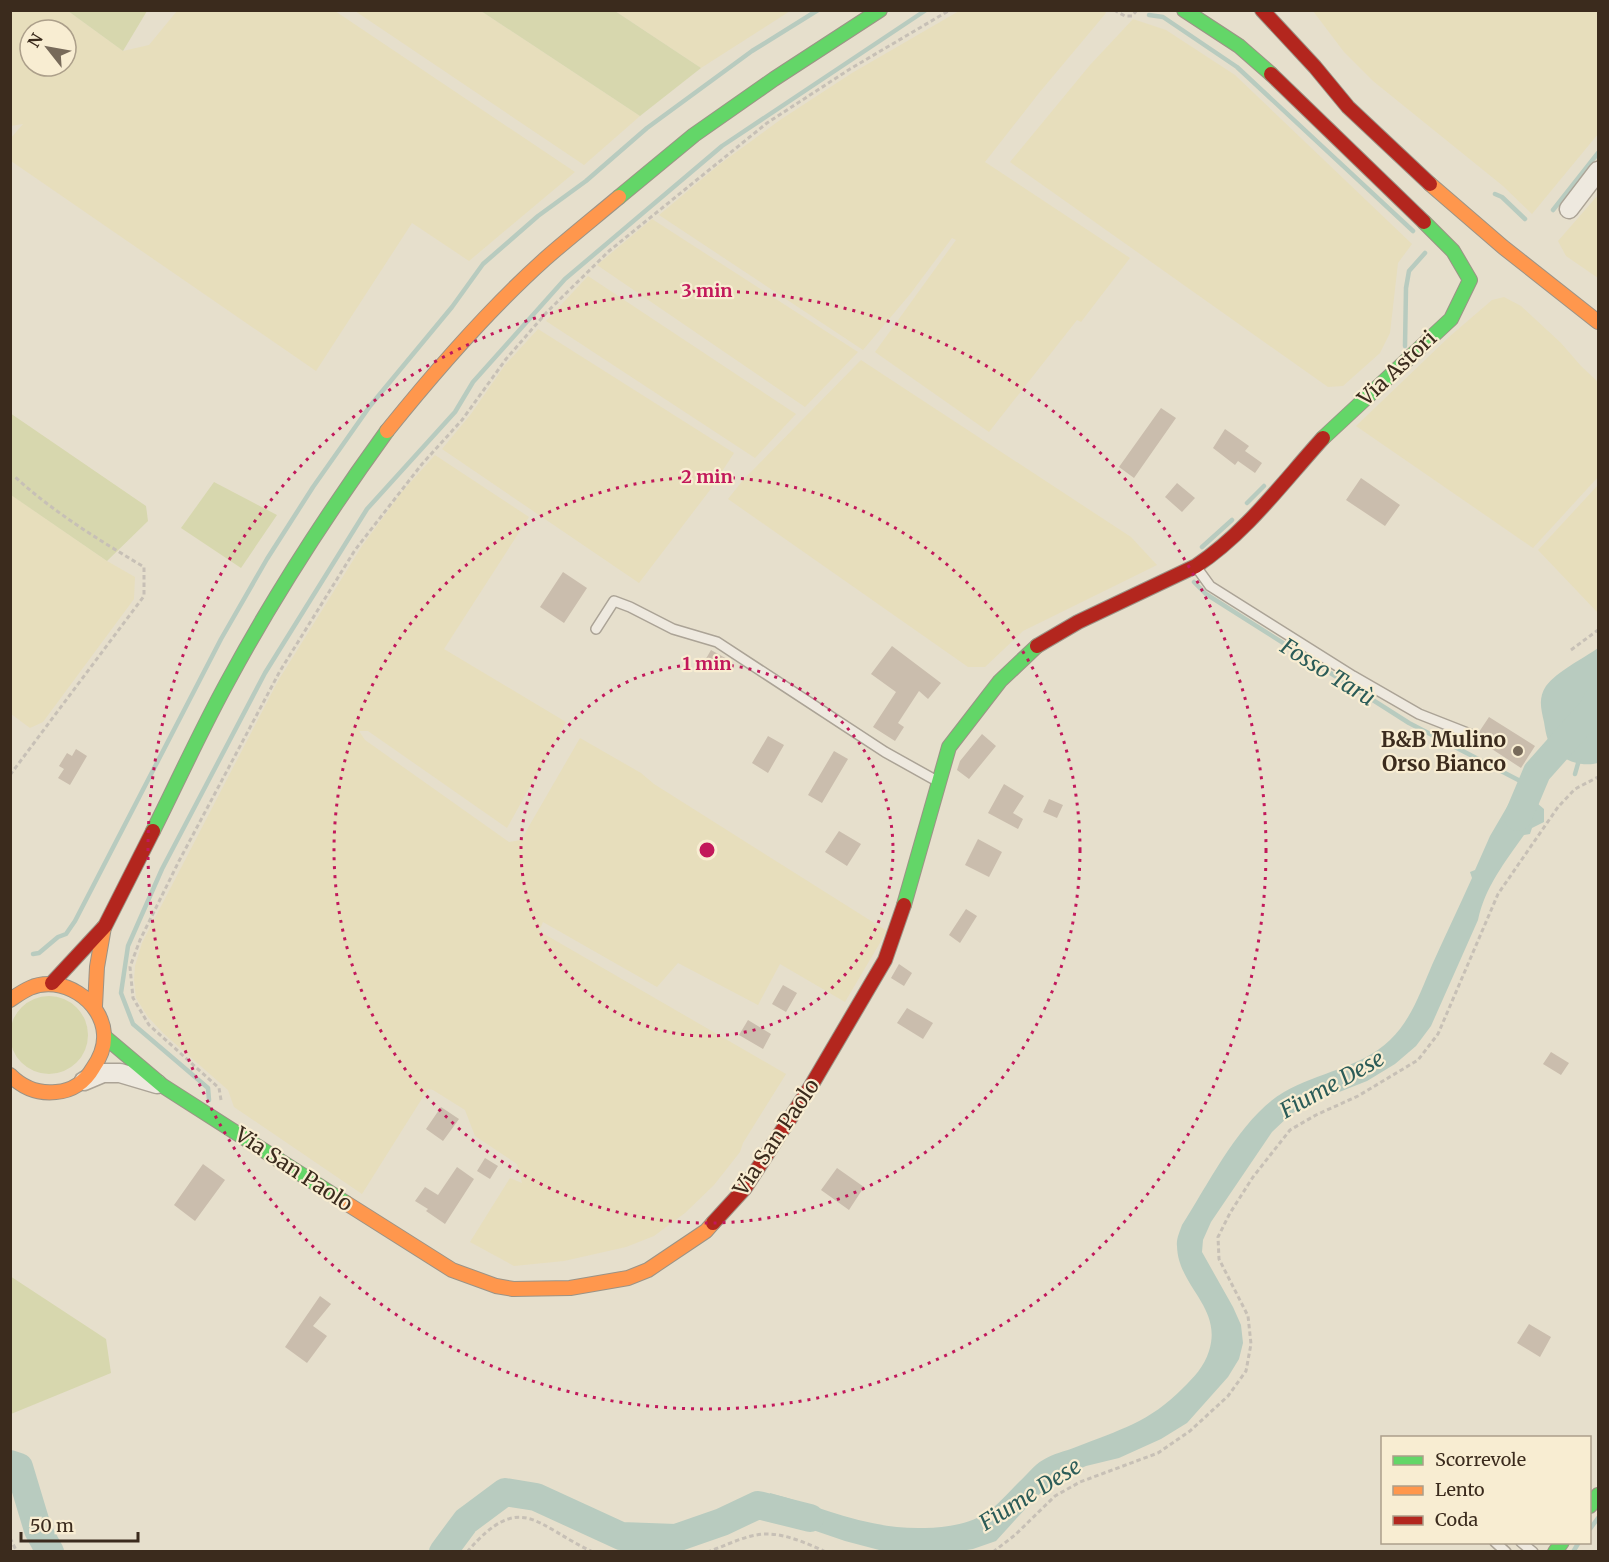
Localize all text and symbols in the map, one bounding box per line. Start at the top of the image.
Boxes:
north arrow [18,18,78,78]
text: N [23,29,47,51]
text: 3 min [682,279,732,302]
street label: Via Astori [1351,324,1442,412]
text: 2 min [681,465,733,488]
water label: Fosso Tarù [1275,631,1381,712]
text: 1 min [682,652,732,675]
place label: B&B Mulino Orso Bianco [1381,726,1506,777]
marker: B&B Mulino Orso Bianco [1511,744,1525,758]
centre of rings [697,840,717,860]
water label: Fiume Dese [1274,1044,1389,1125]
street label: Via San Paolo [726,1073,825,1201]
street label: Via San Paolo [229,1120,358,1217]
legend [1381,1436,1591,1544]
text: Scorrevole [1435,1448,1526,1471]
water label: Fiume Dese [973,1452,1086,1537]
text: Lento [1435,1478,1485,1501]
scale bar [21,1505,138,1543]
text: Coda [1435,1508,1479,1531]
text: 50 m [30,1514,74,1537]

